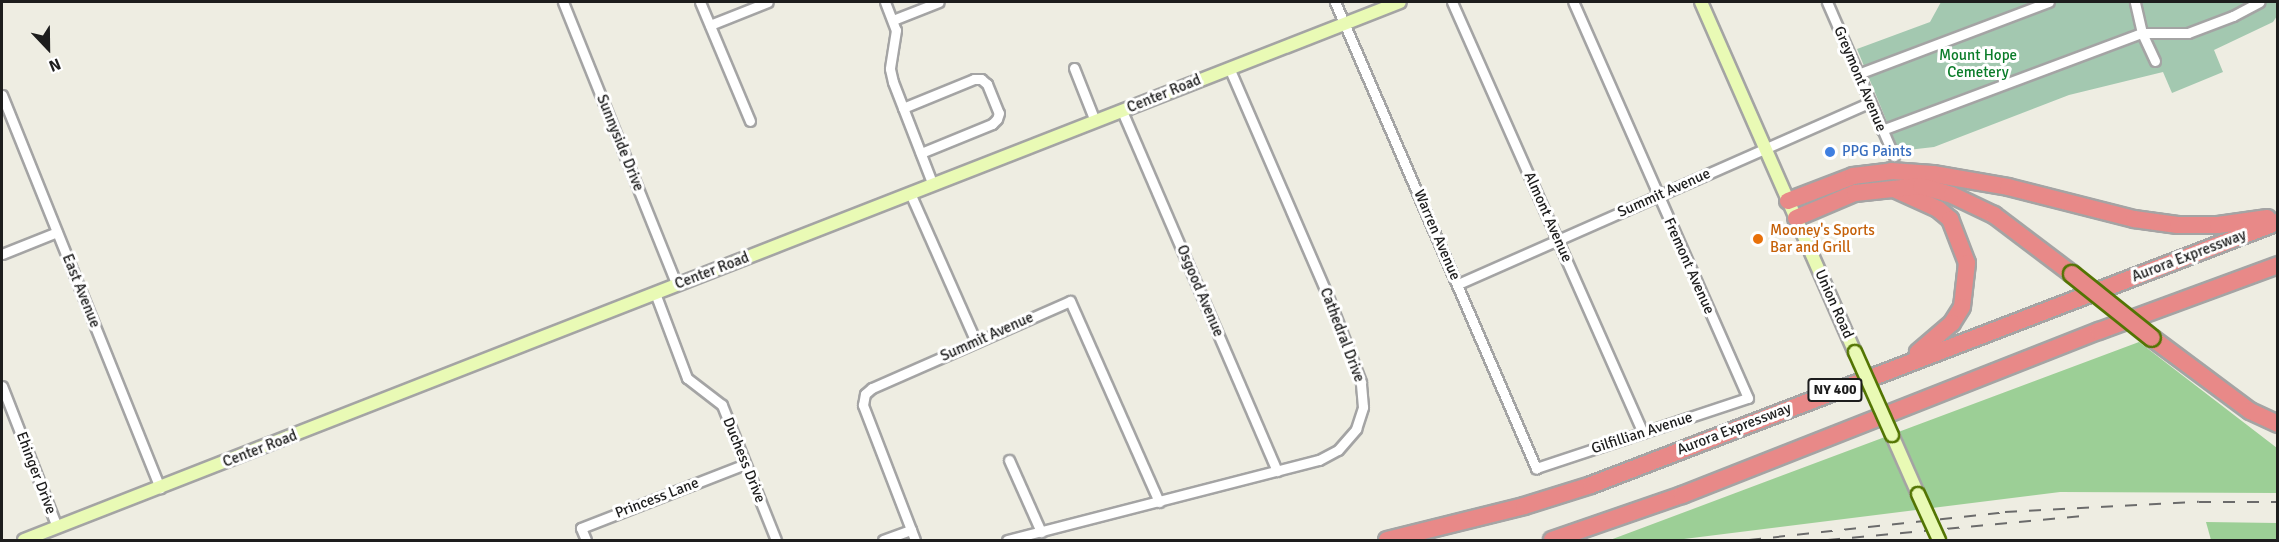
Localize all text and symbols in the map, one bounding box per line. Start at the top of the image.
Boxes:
north arrow [18,18,78,78]
street label: Greymont Avenue [1830,24,1890,134]
park label: Mount Hope Cemetery [1939,46,2017,81]
text: N [46,53,64,76]
street label: Center Road [1124,71,1204,117]
street label: Sunnyside Drive [592,92,648,194]
place label: PPG Paints [1842,143,1912,161]
marker: PPG Paints [1823,145,1837,159]
street label: Summit Avenue [1615,164,1713,222]
street label: Almont Avenue [1520,169,1576,265]
street label: Warren Avenue [1410,187,1464,283]
street label: Fremont Avenue [1660,215,1718,317]
place label: Mooney's Sports Bar and Grill [1770,221,1875,256]
street label: Aurora Expressway [2129,226,2249,286]
marker: Mooney's Sports Bar and Grill [1751,232,1765,246]
street label: Osgood Avenue [1173,242,1227,340]
street label: Center Road [672,249,752,293]
street label: East Avenue [58,251,104,331]
street label: Union Road [1811,267,1857,341]
street label: Cathedral Drive [1316,285,1368,385]
street label: Summit Avenue [938,308,1036,366]
road number: NY 400 [1806,379,1864,401]
street label: Aurora Expressway [1674,399,1794,459]
street label: Gilfillian Avenue [1589,408,1695,458]
street label: Duchess Drive [719,415,769,505]
street label: Center Road [220,427,300,471]
street label: Ehinger Drive [12,429,60,517]
street label: Princess Lane [613,474,701,522]

